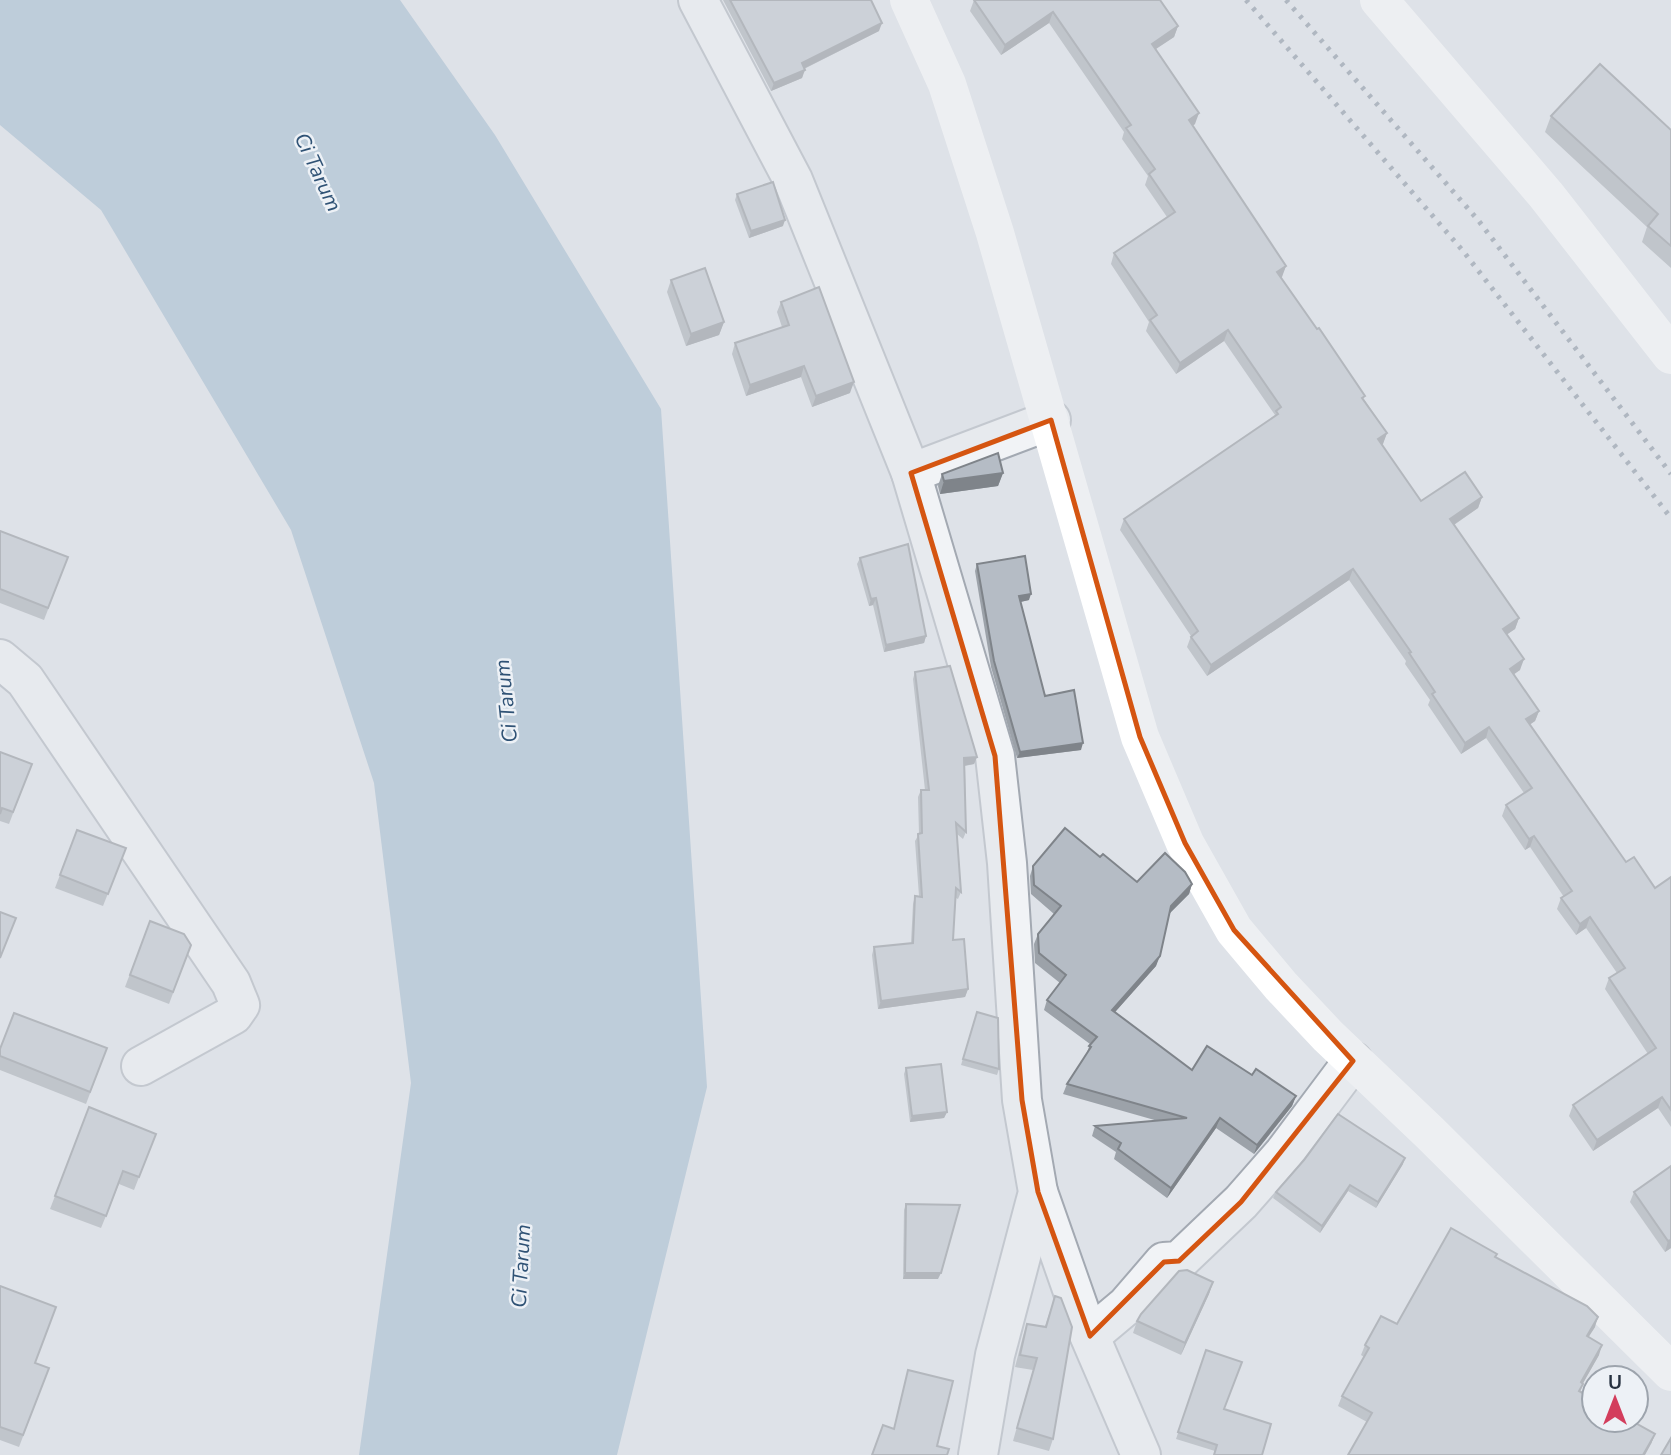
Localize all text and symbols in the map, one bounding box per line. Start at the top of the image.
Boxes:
water label: Ci Tarum [288,128,348,216]
water label: Ci Tarum [488,658,524,744]
water label: Ci Tarum [505,1223,537,1309]
north arrow [1580,1364,1650,1434]
text: U [1608,1370,1622,1396]

